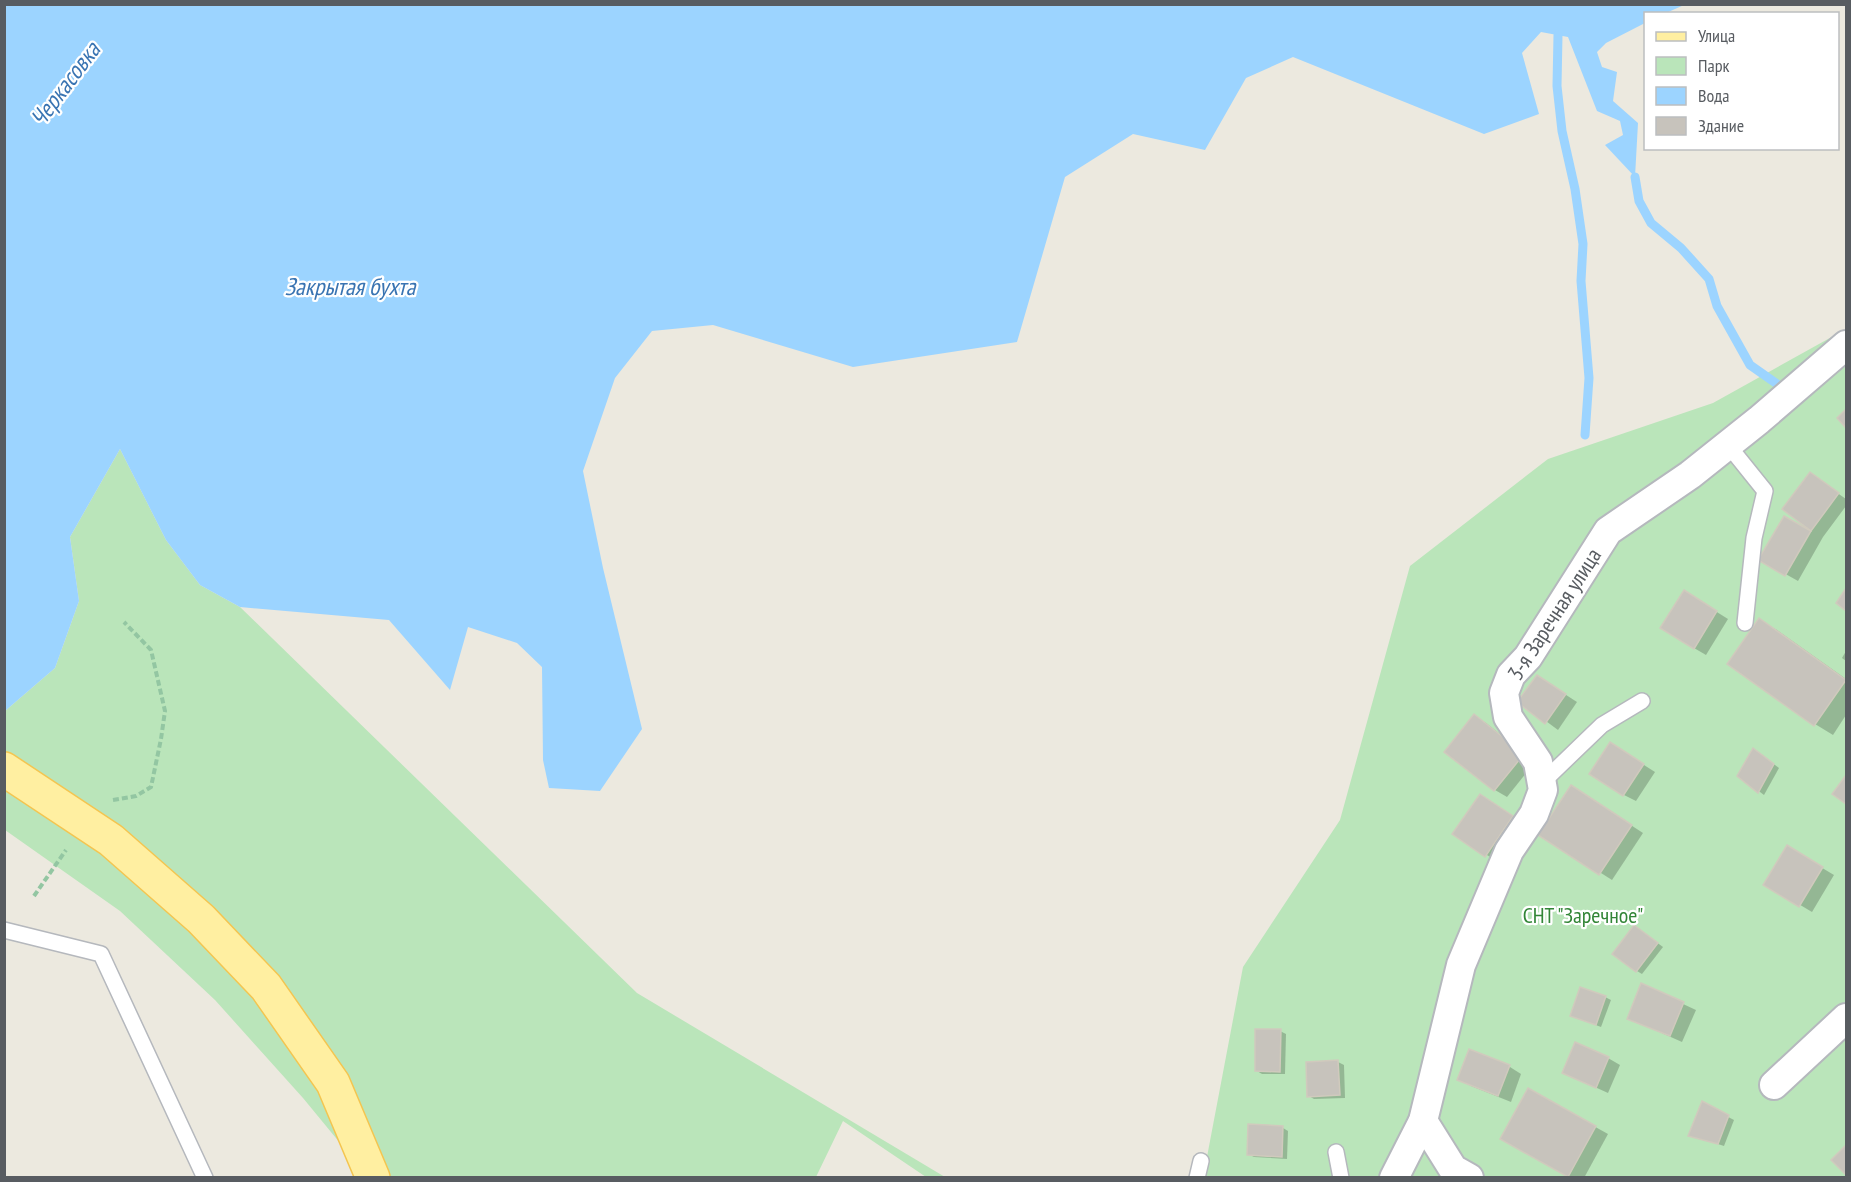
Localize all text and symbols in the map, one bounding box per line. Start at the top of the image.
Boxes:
legend [1644,12,1839,150]
text: Улица [1698,24,1735,47]
water label: Черкасовка [23,34,108,132]
text: Парк [1698,54,1729,77]
text: Вода [1698,84,1729,107]
text: Здание [1698,114,1744,137]
water label: Закрытая бухта [285,271,417,302]
street label: 3-я Заречная улица [1501,543,1607,685]
park label: СНТ "Заречное" [1523,901,1643,929]

